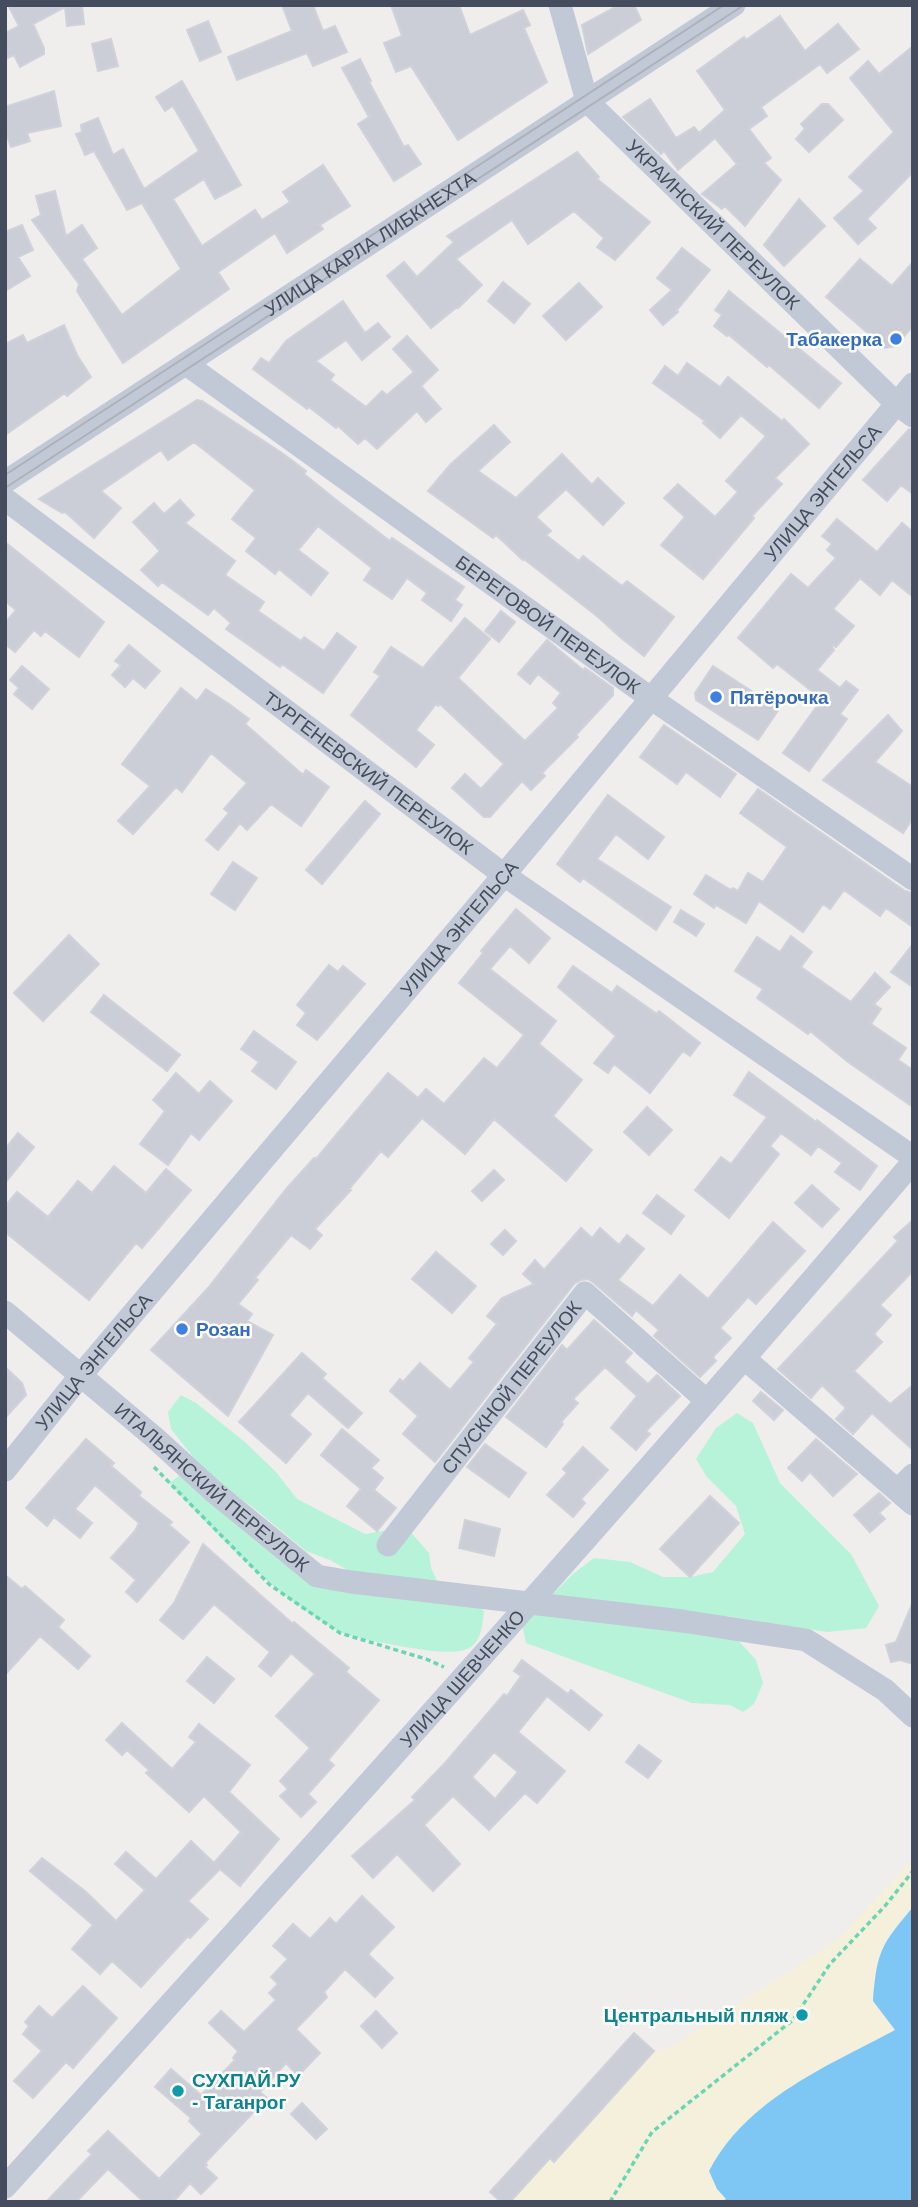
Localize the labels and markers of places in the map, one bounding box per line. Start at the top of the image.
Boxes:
place label: Табакерка [786,329,882,350]
marker: Табакерка [888,331,904,347]
place label: Пятёрочка [730,687,829,708]
marker: Пятёрочка [708,689,724,705]
place label: Розан [196,1319,251,1340]
marker: Розан [174,1321,190,1337]
place label: Центральный пляж [604,2005,789,2026]
marker: Центральный пляж [794,2007,810,2023]
place label: СУХПАЙ.РУ - Таганрог [192,2070,301,2113]
marker: СУХПАЙ.РУ - Таганрог [170,2083,186,2099]

